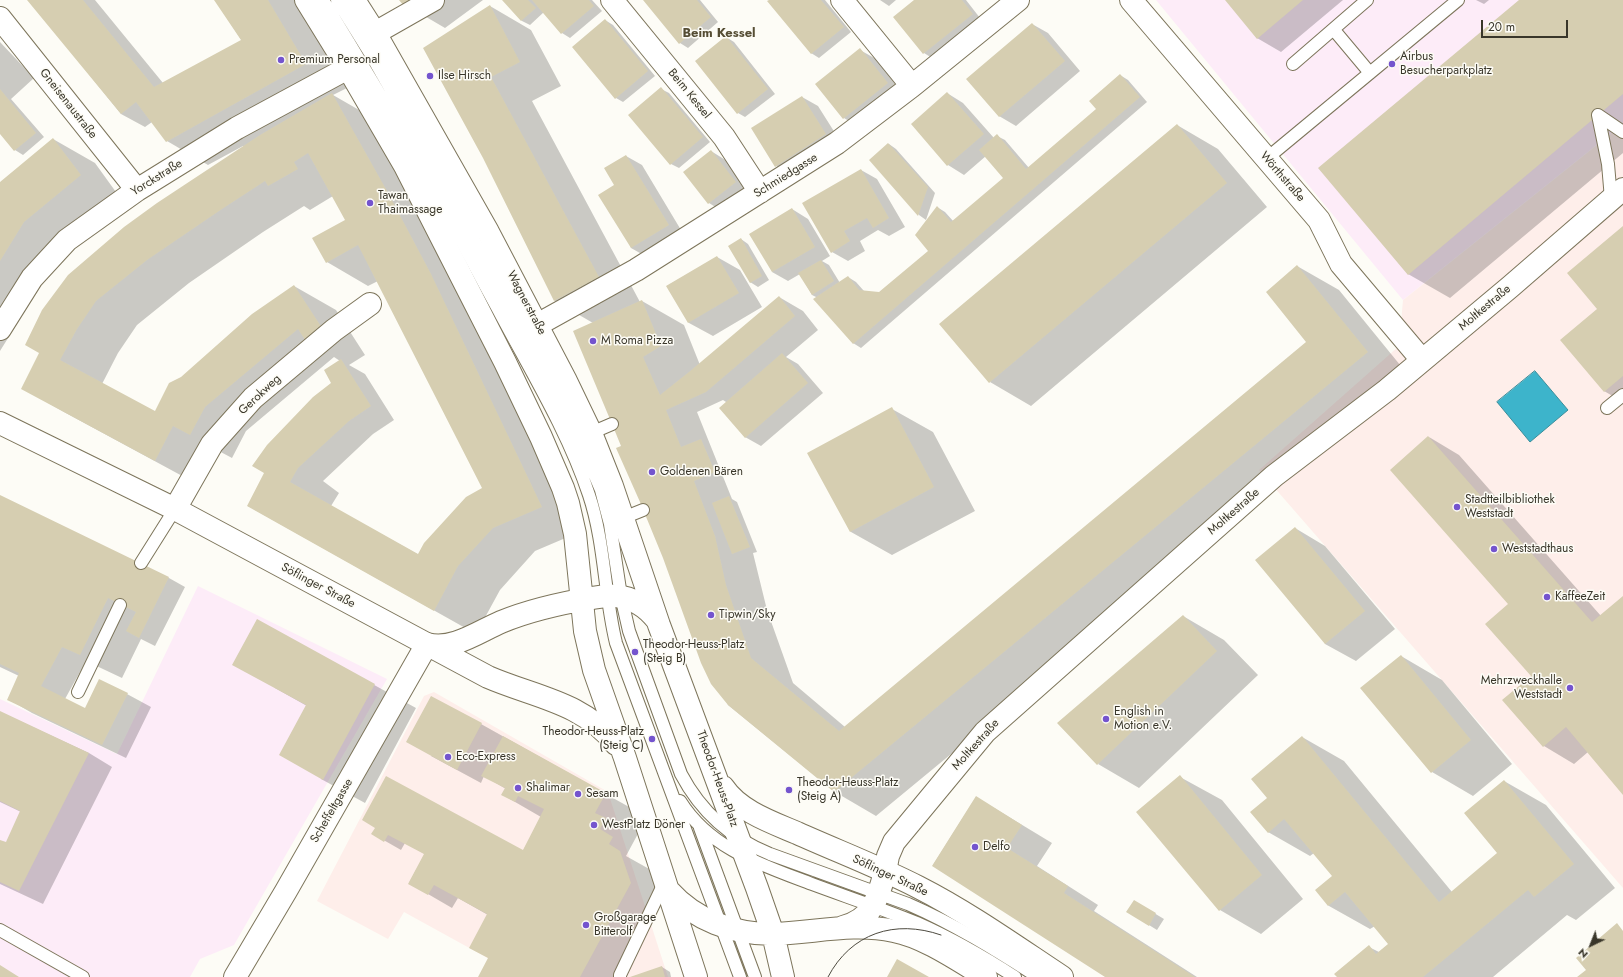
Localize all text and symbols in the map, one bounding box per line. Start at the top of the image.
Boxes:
scale bar [1483,12,1570,38]
text: 20 m [1488,18,1515,36]
district label: Beim Kessel [682,26,756,42]
place label: Airbus Besucherparkplatz [1400,50,1492,78]
place label: Premium Personal [289,53,380,67]
marker: Premium Personal [276,55,286,65]
marker: Airbus Besucherparkplatz [1387,59,1397,69]
street label: Gneisenaustraße [36,66,100,142]
street label: Beim Kessel [664,66,714,122]
place label: Ilse Hirsch [438,69,491,83]
marker: Ilse Hirsch [425,71,435,81]
street label: Wörthstraße [1256,149,1308,205]
street label: Schmiedgasse [751,151,821,201]
street label: Yorckstraße [129,157,185,199]
place label: Tawan Thaimassage [378,189,442,217]
marker: Tawan Thaimassage [365,198,375,208]
street label: Wagnerstraße [503,269,549,337]
street label: Moltkestraße [1456,282,1514,334]
place label: M Roma Pizza [601,334,673,348]
marker: M Roma Pizza [588,336,598,346]
street label: Gerokweg [236,372,284,418]
place label: Goldenen Bären [660,465,743,479]
marker: Goldenen Bären [647,467,657,477]
street label: Moltkestraße [1205,486,1263,538]
place label: Stadtteilbibliothek Weststadt [1465,493,1555,521]
marker: Stadtteilbibliothek Weststadt [1452,502,1462,512]
place label: Weststadthaus [1502,542,1573,556]
marker: Weststadthaus [1489,544,1499,554]
street label: Söflinger Straße [279,560,357,612]
place label: KaffeeZeit [1555,590,1605,604]
marker: KaffeeZeit [1542,592,1552,602]
place label: Tipwin/Sky [719,608,775,622]
marker: Tipwin/Sky [706,610,716,620]
place label: Theodor-Heuss-Platz (Steig B) [643,638,744,666]
marker: Theodor-Heuss-Platz (Steig B) [630,647,640,657]
place label: Mehrzweckhalle Weststadt [1481,674,1562,702]
marker: Mehrzweckhalle Weststadt [1565,683,1575,693]
place label: English in Motion e.V. [1114,705,1172,733]
marker: English in Motion e.V. [1101,714,1111,724]
street label: Moltkestraße [949,716,1003,774]
place label: Theodor-Heuss-Platz (Steig C) [543,725,644,753]
street label: Theodor-Heuss-Platz [693,729,741,829]
marker: Theodor-Heuss-Platz (Steig C) [647,734,657,744]
place label: Eco-Express [456,750,516,764]
marker: Eco-Express [443,752,453,762]
street label: Scheffeltgasse [308,776,356,846]
place label: Theodor-Heuss-Platz (Steig A) [797,776,898,804]
place label: Shalimar [526,781,570,795]
marker: Shalimar [513,783,523,793]
marker: Theodor-Heuss-Platz (Steig A) [784,785,794,795]
place label: Sesam [586,787,619,801]
marker: Sesam [573,789,583,799]
place label: WestPlatz Döner [602,818,685,832]
marker: WestPlatz Döner [589,820,599,830]
place label: Delfo [983,840,1010,854]
marker: Delfo [970,842,980,852]
street label: Söflinger Straße [850,852,930,900]
place label: Großgarage Bitterolf [594,911,656,939]
marker: Großgarage Bitterolf [581,920,591,930]
north arrow [1571,925,1611,965]
text: N [1574,945,1591,963]

